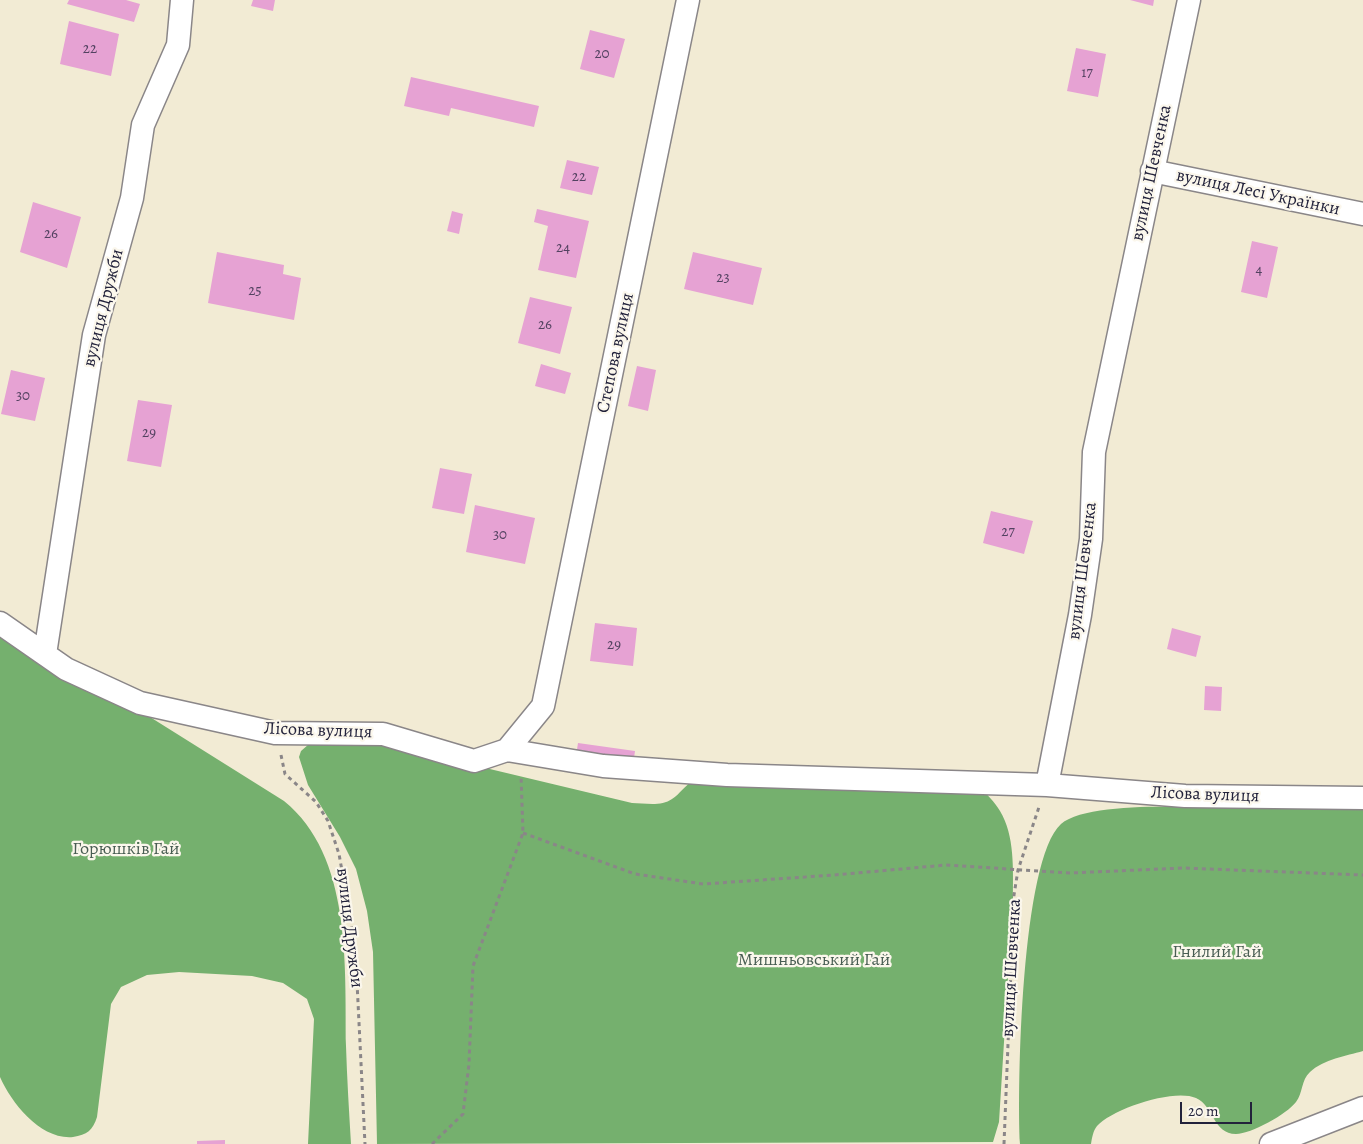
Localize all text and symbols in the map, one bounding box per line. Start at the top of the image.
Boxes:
house number: 22 [83,40,97,58]
house number: 20 [594,45,610,63]
house number: 17 [1081,64,1093,82]
street label: вулиця Шевченка [1127,103,1177,243]
street label: вулиця Лесі Українки [1174,165,1342,221]
house number: 22 [572,168,586,186]
house number: 26 [44,225,58,243]
house number: 24 [556,239,570,257]
street label: вулиця Дружби [79,247,129,369]
house number: 4 [1256,261,1262,279]
house number: 23 [716,269,730,287]
house number: 25 [248,282,262,300]
street label: Степова вулиця [593,291,639,415]
house number: 26 [538,316,552,334]
house number: 30 [16,387,30,405]
house number: 29 [142,424,156,442]
street label: вулиця Шевченка [1064,501,1102,641]
house number: 27 [1001,523,1015,541]
house number: 30 [493,526,507,544]
house number: 29 [607,636,621,654]
street label: Лісова вулиця [263,718,373,744]
street label: Лісова вулиця [1150,782,1260,808]
park label: Горюшків Гай [72,839,180,861]
street label: вулиця Дружби [331,867,367,989]
street label: вулиця Шевченка [998,898,1026,1038]
park label: Гнилий Гай [1172,942,1262,964]
park label: Мишньовський Гай [738,950,890,972]
scale bar [1183,1092,1256,1124]
text: 20 m [1188,1101,1219,1121]

